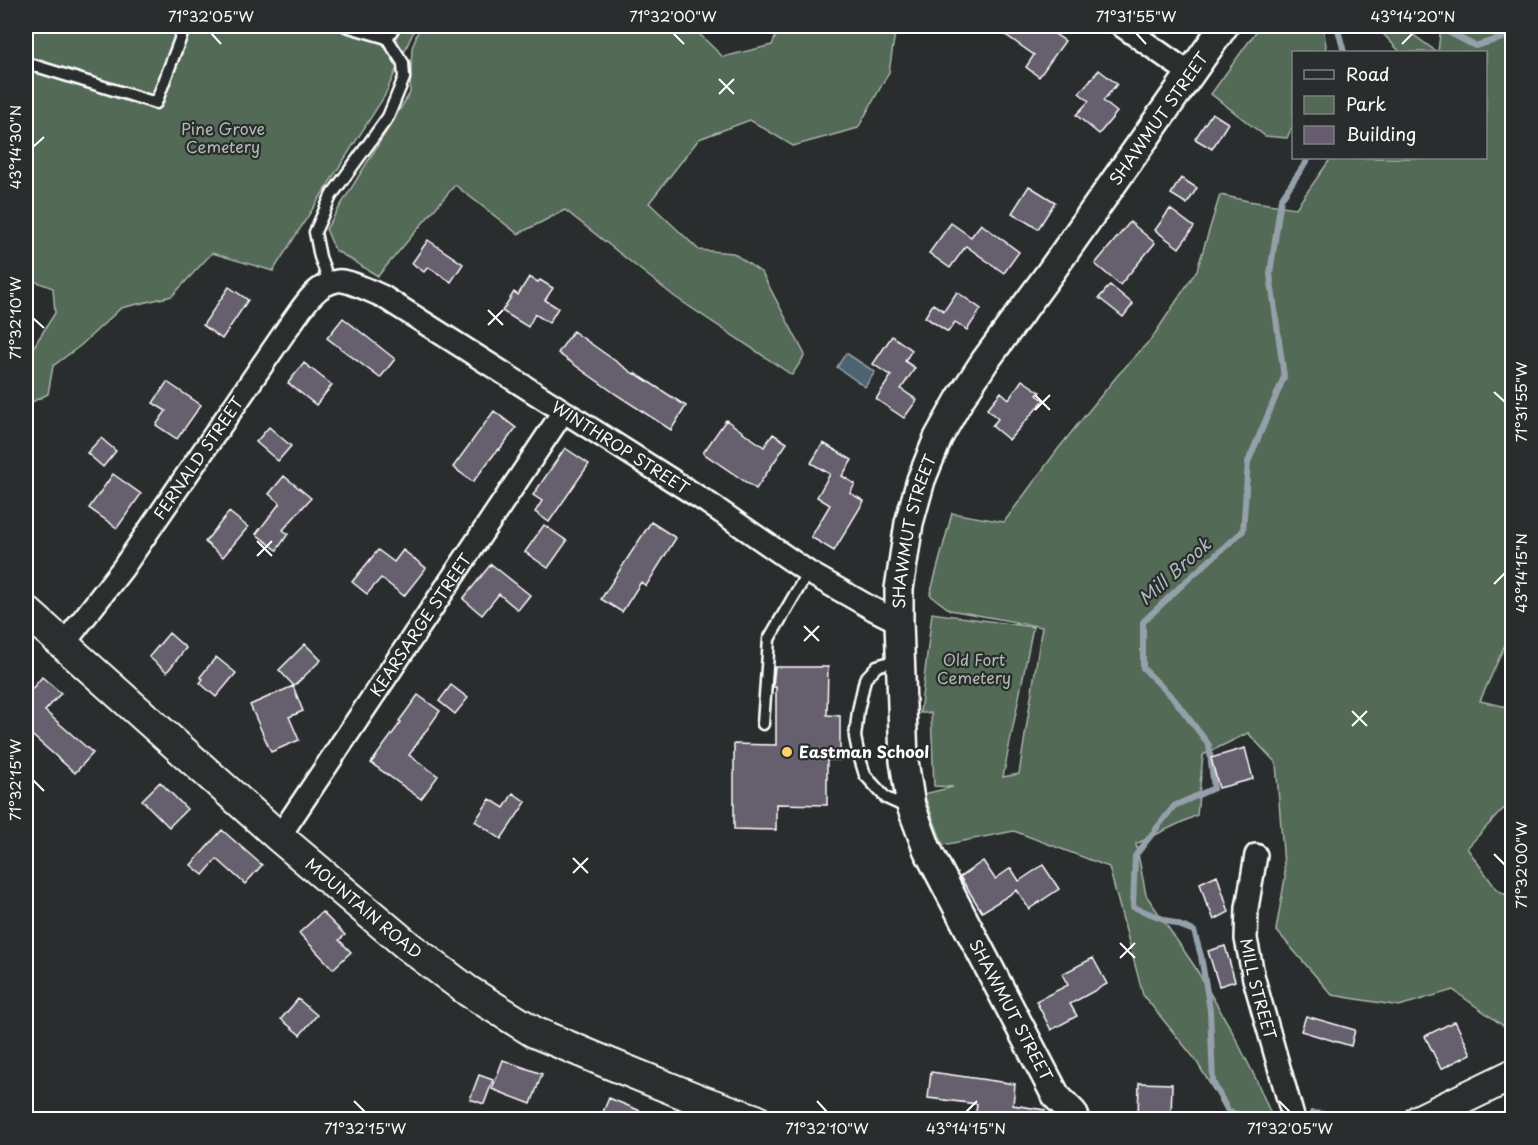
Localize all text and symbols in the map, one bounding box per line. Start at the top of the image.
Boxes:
text: 71°32'05"W [168,4,255,27]
text: 71°32'00"W [629,4,717,27]
text: 71°31'55"W [1096,4,1177,27]
text: 43°14'20"N [1371,4,1455,27]
street label: SHAWMUT STREET [1103,47,1213,189]
legend [1292,51,1487,159]
text: Road [1346,60,1390,87]
text: Park [1346,90,1386,117]
text: 43°14'30"N [3,105,26,189]
park label: Pine Grove Cemetery [181,116,265,158]
text: Building [1346,120,1416,147]
text: 71°32'10"W [3,276,26,360]
text: 71°31'55"W [1509,361,1532,442]
street label: FERNALD STREET [147,391,248,524]
street label: WINTHROP STREET [548,394,694,499]
street label: SHAWMUT STREET [886,450,941,609]
water label: Mill Brook [1132,530,1217,611]
text: 43°14'15"N [1509,533,1532,613]
street label: KEARSARGE STREET [363,548,476,701]
park label: Old Fort Cemetery [937,647,1011,689]
text: 71°32'15"W [3,738,26,821]
place label: Eastman School [799,739,929,763]
marker: Eastman School [780,745,794,759]
text: 71°32'00"W [1509,821,1532,909]
street label: MOUNTAIN ROAD [301,852,428,964]
street label: SHAWMUT STREET [964,934,1060,1085]
street label: MILL STREET [1235,936,1284,1042]
text: 71°32'15"W [324,1116,407,1139]
text: 71°32'10"W [785,1116,869,1139]
text: 43°14'15"N [926,1116,1006,1139]
text: 71°32'05"W [1247,1116,1334,1139]

